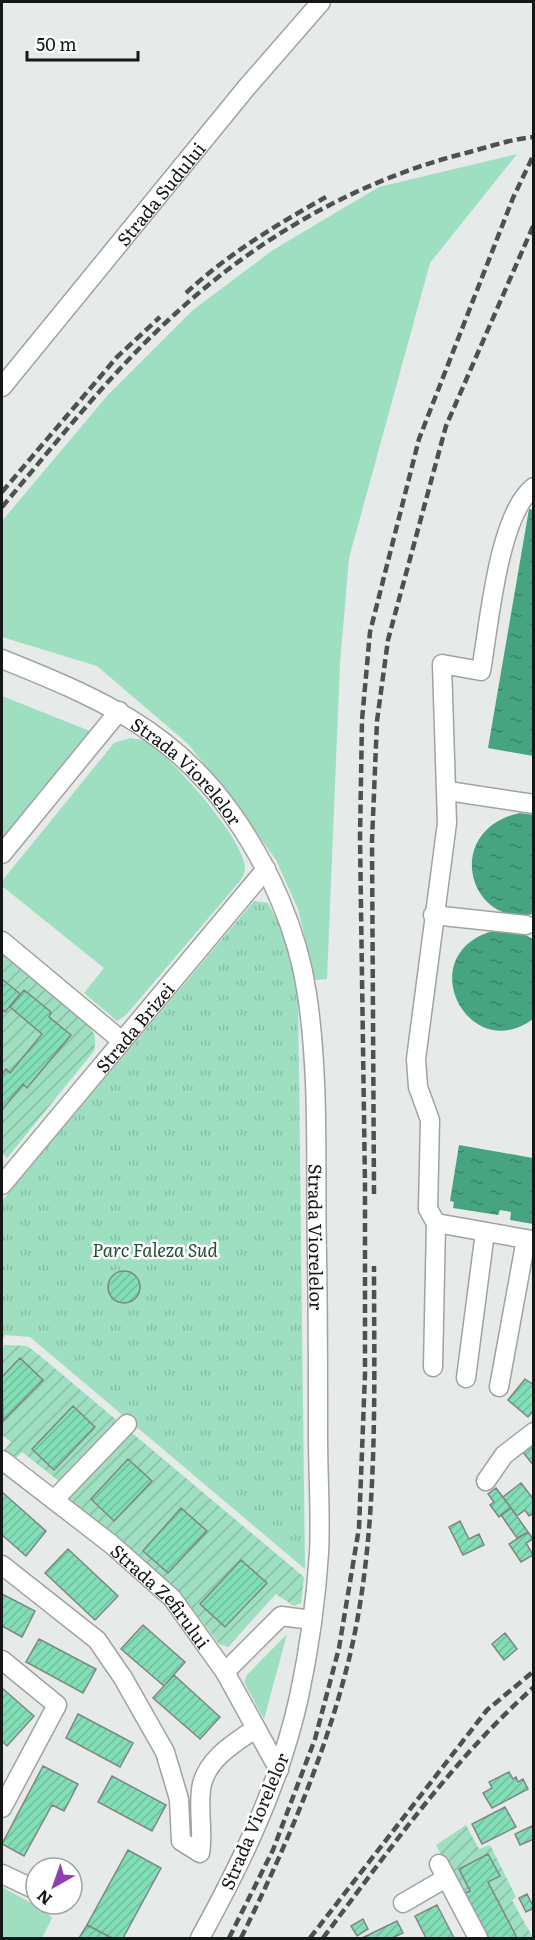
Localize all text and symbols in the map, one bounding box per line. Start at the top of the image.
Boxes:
scale bar [27,24,138,62]
text: 50 m [36,30,77,57]
street label: Strada Sudului [109,136,211,251]
street label: Strada Viorelelor [126,710,249,830]
street label: Strada Brizei [88,976,180,1078]
street label: Strada Viorelelor [303,1164,331,1311]
park label: Parc Faleza Sud [92,1236,218,1263]
street label: Strada Zefirului [105,1537,217,1654]
street label: Strada Viorelelor [213,1748,295,1894]
north arrow [24,1856,84,1916]
text: N [31,1885,57,1912]

